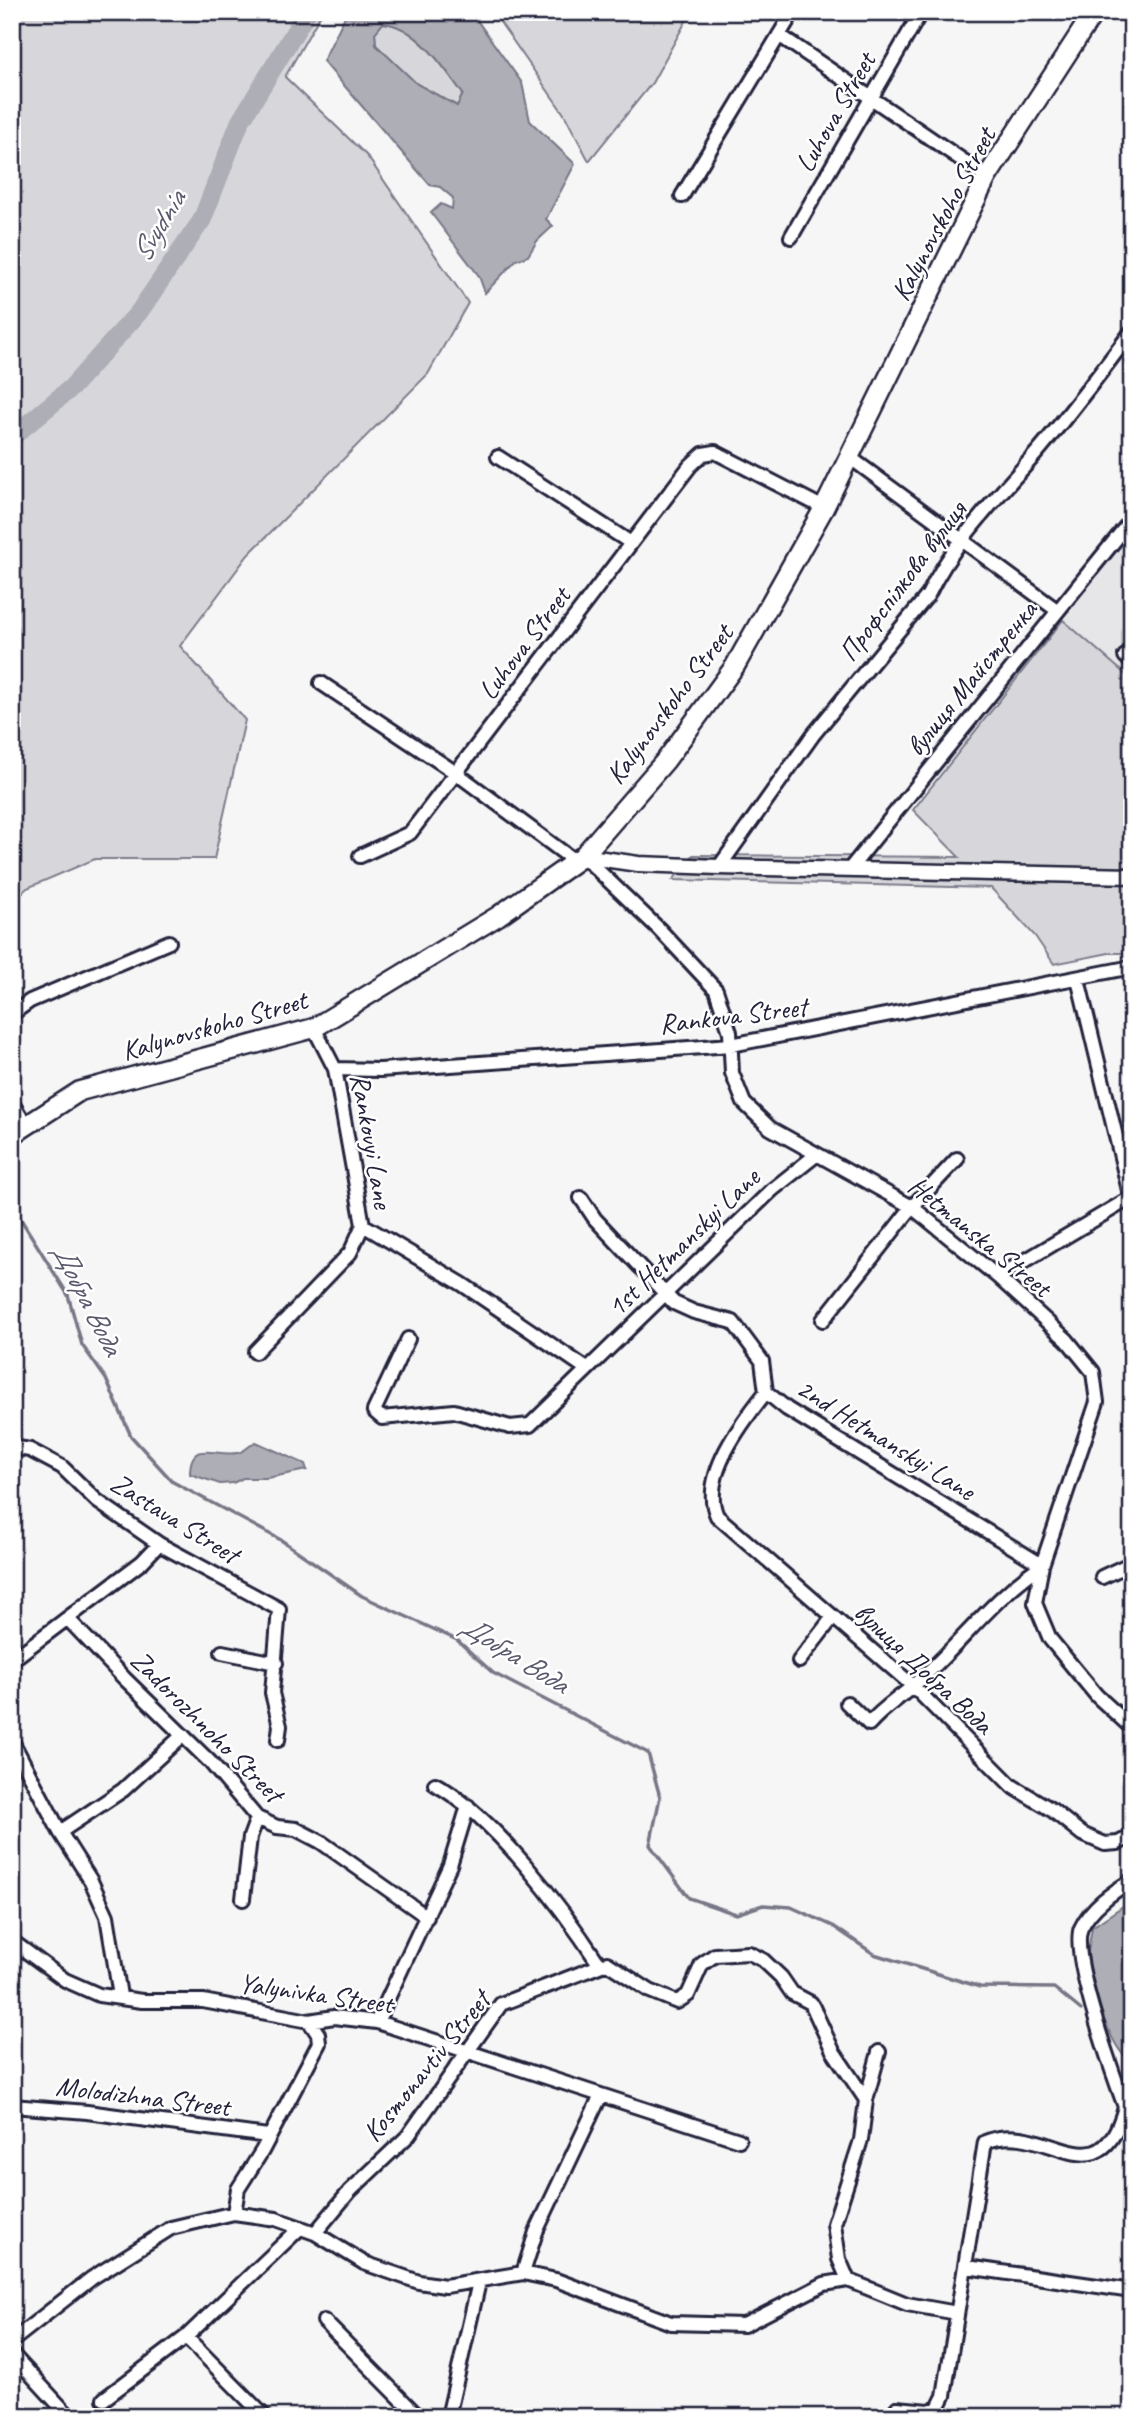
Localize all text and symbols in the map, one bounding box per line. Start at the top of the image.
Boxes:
street label: Luhova Street [787,44,885,178]
street label: Kalynovskoho Street [883,119,1005,306]
water label: Svydnia [122,181,195,268]
street label: Профспілкова вулиця [830,492,975,668]
street label: Luhova Street [470,578,579,706]
street label: вулиця Майстренка [898,592,1045,763]
street label: Kalynovskoho Street [598,615,742,791]
street label: Kalynovskoho Street [117,981,313,1068]
street label: Rankova Street [657,988,812,1041]
street label: Rankovyi Lane [343,1071,401,1213]
street label: 1st Hetmanskyi Lane [599,1159,768,1324]
street label: Hetmanska Street [902,1168,1061,1306]
water label: Добра Вода [43,1236,133,1364]
street label: 2nd Hetmanskyi Lane [790,1370,983,1509]
street label: Zastava Street [104,1465,249,1573]
street label: вулиця Добра Вода [847,1595,1002,1743]
water label: Добра Вода [453,1606,578,1703]
street label: Zadorozhnoho Street [123,1642,293,1812]
street label: Yalynivka Street [237,1965,398,2021]
street label: Kosmonavtiv Street [355,1981,500,2148]
street label: Molodizhna Street [54,2068,235,2124]

